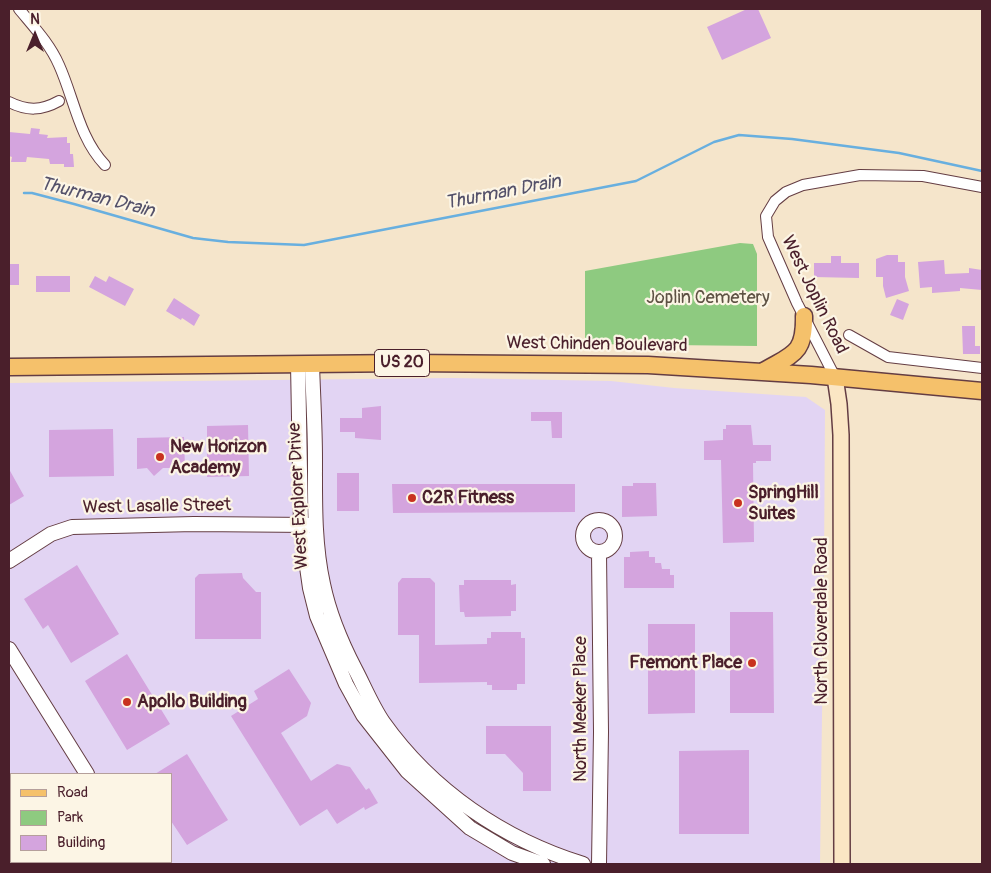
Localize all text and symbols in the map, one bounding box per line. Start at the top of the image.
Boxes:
north arrow [10,10,60,60]
text: N [30,11,40,28]
water label: Thurman Drain [443,171,563,215]
water label: Thurman Drain [37,173,157,223]
street label: West Joplin Road [776,232,852,358]
park label: Joplin Cemetery [646,287,770,309]
street label: West Chinden Boulevard [506,333,688,357]
road number: US 20 [374,349,430,376]
street label: West Explorer Drive [284,422,314,570]
place label: New Horizon Academy [170,436,267,478]
marker: New Horizon Academy [154,451,166,463]
place label: SpringHill Suites [748,482,819,524]
place label: C2R Fitness [422,487,514,509]
marker: C2R Fitness [406,492,418,504]
street label: West Lasalle Street [83,495,231,519]
marker: SpringHill Suites [732,497,744,509]
street label: North Cloverdale Road [811,537,833,705]
street label: North Meeker Place [570,636,592,782]
place label: Fremont Place [629,652,742,674]
marker: Fremont Place [746,657,758,669]
place label: Apollo Building [137,691,247,713]
marker: Apollo Building [121,696,133,708]
legend [10,773,172,863]
text: Road [57,783,88,802]
text: Park [57,808,83,827]
text: Building [57,833,105,852]

